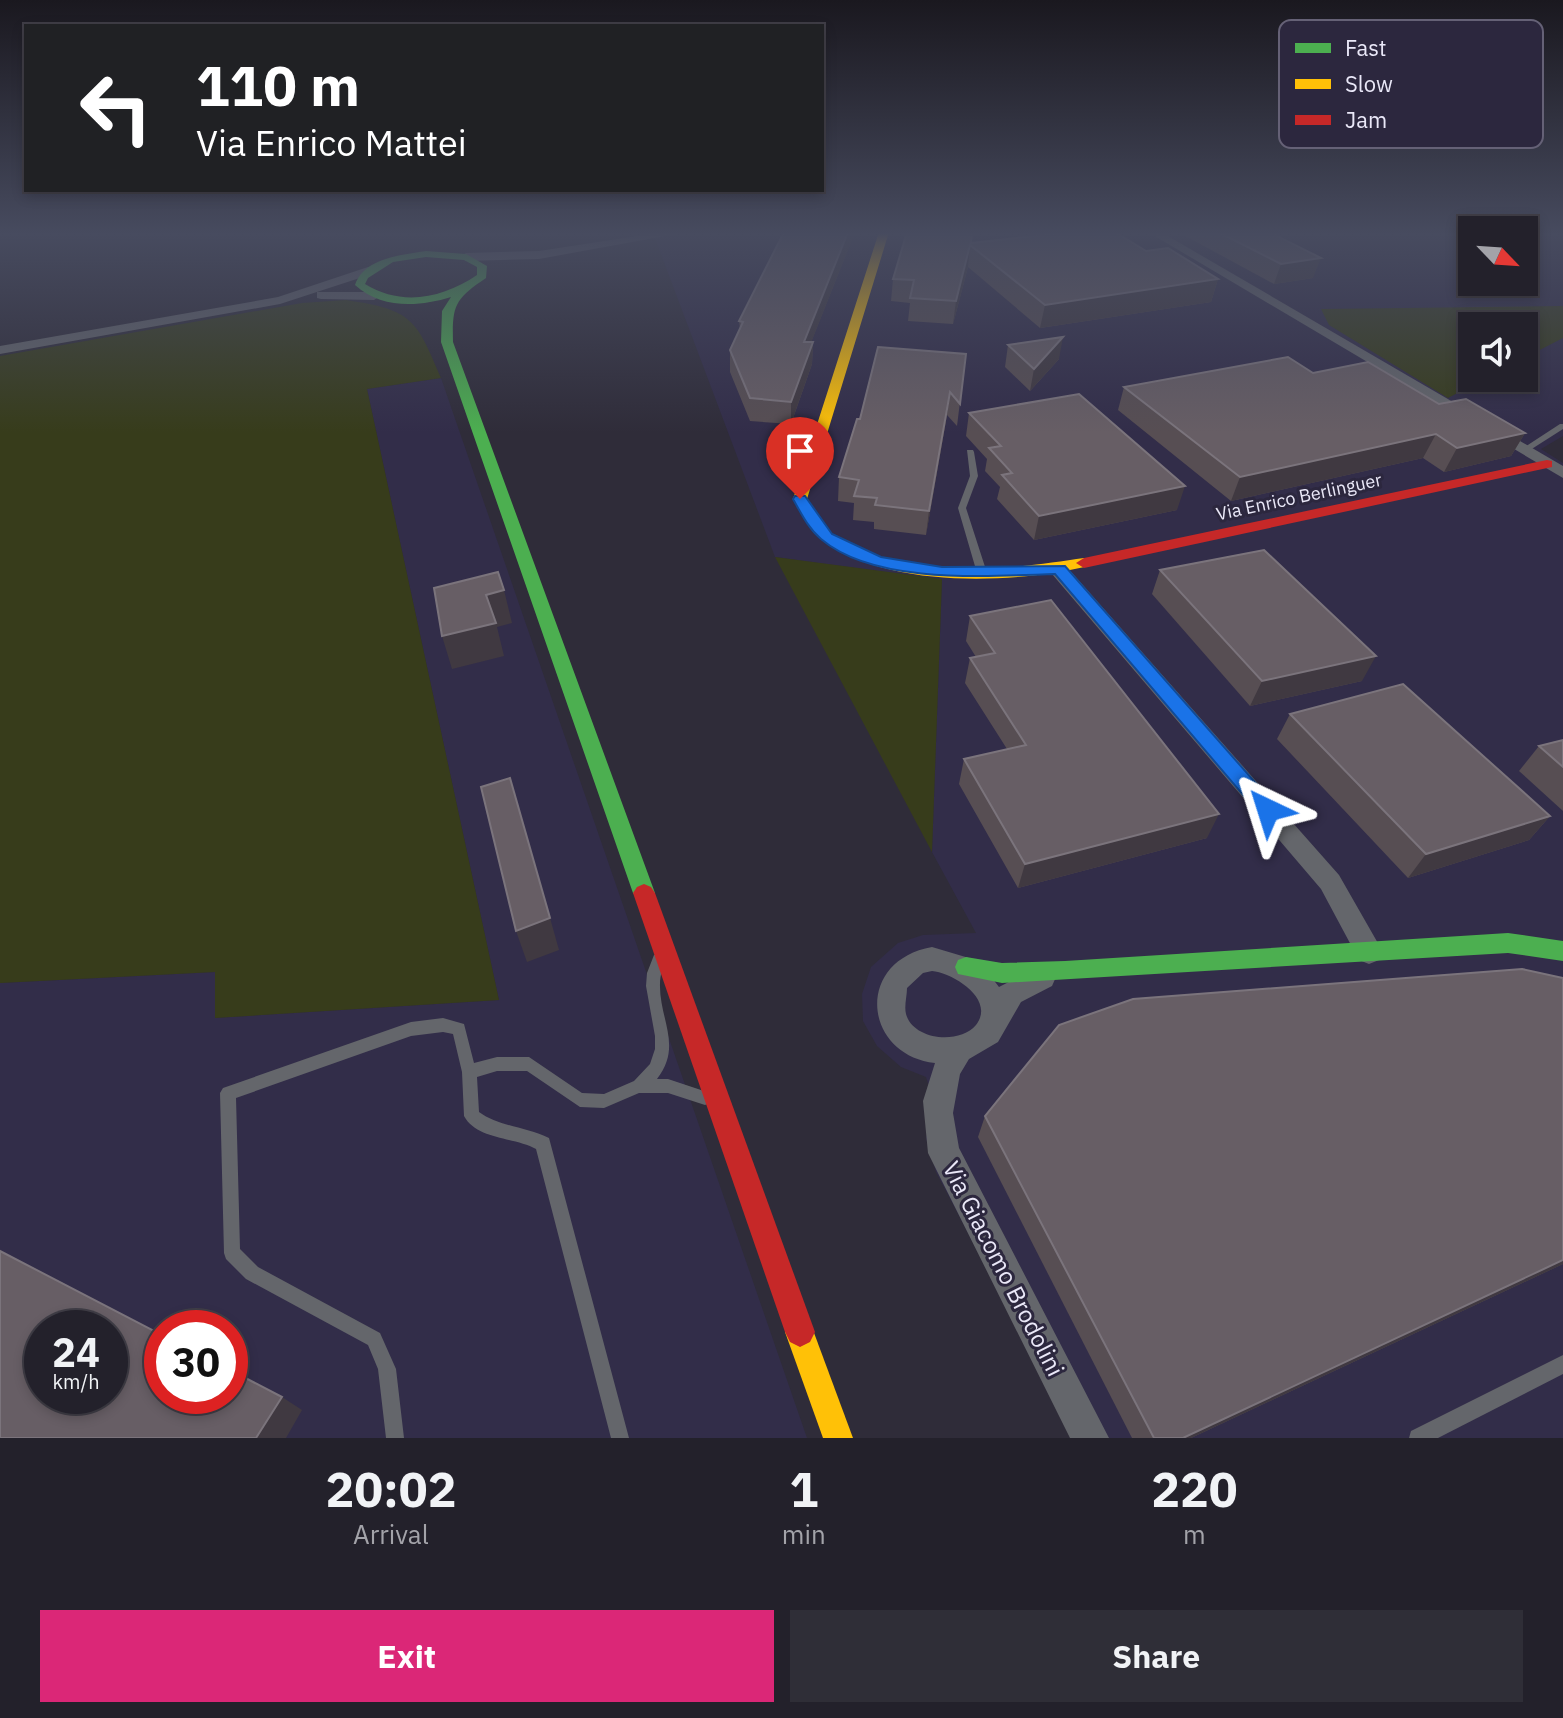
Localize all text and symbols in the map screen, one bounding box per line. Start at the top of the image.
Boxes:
legend [1279,20,1543,148]
text: Fast [1345,33,1386,62]
text: 110 m [196,49,360,121]
icon: left [64,56,168,160]
text: Slow [1345,69,1393,98]
text: Jam [1345,105,1387,134]
text: Via Enrico Mattei [196,119,467,166]
north arrow [1458,216,1538,296]
map controls [1458,216,1538,392]
button: sound [1458,312,1538,392]
pin [766,417,834,499]
icon: arrive [778,429,822,473]
street label: Via Enrico Berlinguer [1214,468,1384,525]
position arrow [1226,768,1310,852]
street label: Via Giacomo Brodolini [936,1156,1072,1382]
speed limit sign: 30 [144,1310,248,1414]
text: 24 [52,1326,100,1378]
text: km/h [52,1368,100,1395]
text: 20:02 [325,1458,456,1520]
text: 1 [789,1458,818,1520]
text: 220 [1151,1458,1238,1520]
text: Arrival [353,1517,429,1551]
text: min [782,1517,826,1551]
text: m [1183,1517,1206,1551]
button: Exit [40,1610,774,1702]
button: Share [790,1610,1523,1702]

